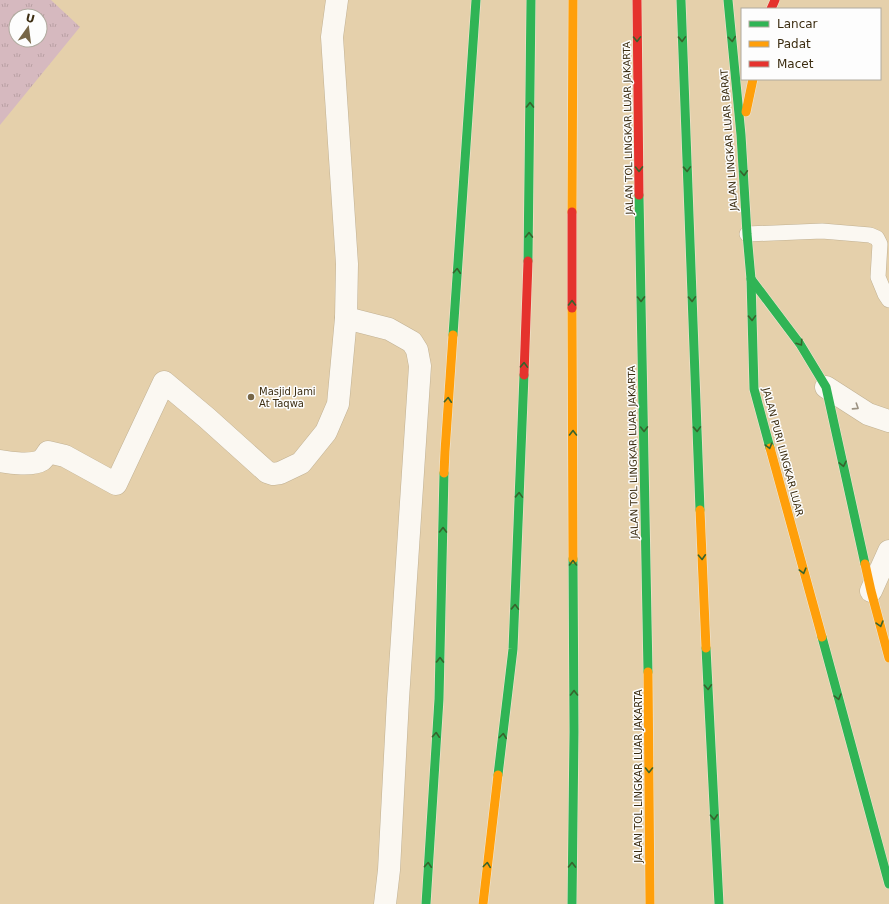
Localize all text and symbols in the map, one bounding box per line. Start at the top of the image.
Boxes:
north arrow [8,8,48,48]
legend [741,8,881,80]
text: U [24,11,36,26]
text: Lancar [777,17,818,31]
one-way arrow [633,36,642,42]
one-way arrow [678,36,687,42]
one-way arrow [728,36,737,42]
text: Padat [777,37,811,51]
street label: JALAN TOL LINGKAR LUAR JAKARTA [621,41,635,216]
text: Macet [777,57,814,71]
street label: JALAN LINGKAR LUAR BARAT [719,68,740,212]
one-way arrow [526,102,534,108]
one-way arrow [635,166,643,172]
one-way arrow [683,166,692,172]
one-way arrow [739,170,748,176]
one-way arrow [525,232,533,238]
one-way arrow [452,268,461,274]
one-way arrow [637,296,645,302]
one-way arrow [688,296,696,302]
one-way arrow [568,300,576,306]
one-way arrow [747,315,756,321]
one-way arrow [795,339,802,346]
one-way arrow [520,362,528,368]
street label: JALAN TOL LINGKAR LUAR JAKARTA [626,365,640,540]
place label: Masjid Jami At Taqwa [259,386,316,409]
street label: JALAN PURI LINGKAR LUAR [760,386,805,518]
marker: Masjid Jami At Taqwa [246,392,256,402]
one-way arrow [444,397,453,403]
one-way arrow [852,402,859,410]
one-way arrow [639,426,648,432]
one-way arrow [692,426,701,432]
one-way arrow [568,430,577,436]
one-way arrow [764,442,773,449]
one-way arrow [838,461,846,467]
one-way arrow [515,492,523,498]
one-way arrow [439,527,447,533]
one-way arrow [698,554,706,560]
one-way arrow [569,560,577,566]
one-way arrow [799,568,807,574]
one-way arrow [511,604,519,610]
one-way arrow [875,621,884,628]
one-way arrow [435,657,444,663]
one-way arrow [704,684,712,690]
street label: JALAN TOL LINGKAR LUAR JAKARTA [633,689,644,864]
one-way arrow [570,690,578,696]
one-way arrow [833,693,841,700]
one-way arrow [432,732,441,738]
one-way arrow [498,733,507,739]
one-way arrow [645,767,653,773]
one-way arrow [710,814,719,820]
one-way arrow [424,862,433,868]
one-way arrow [483,862,492,868]
one-way arrow [568,862,576,868]

